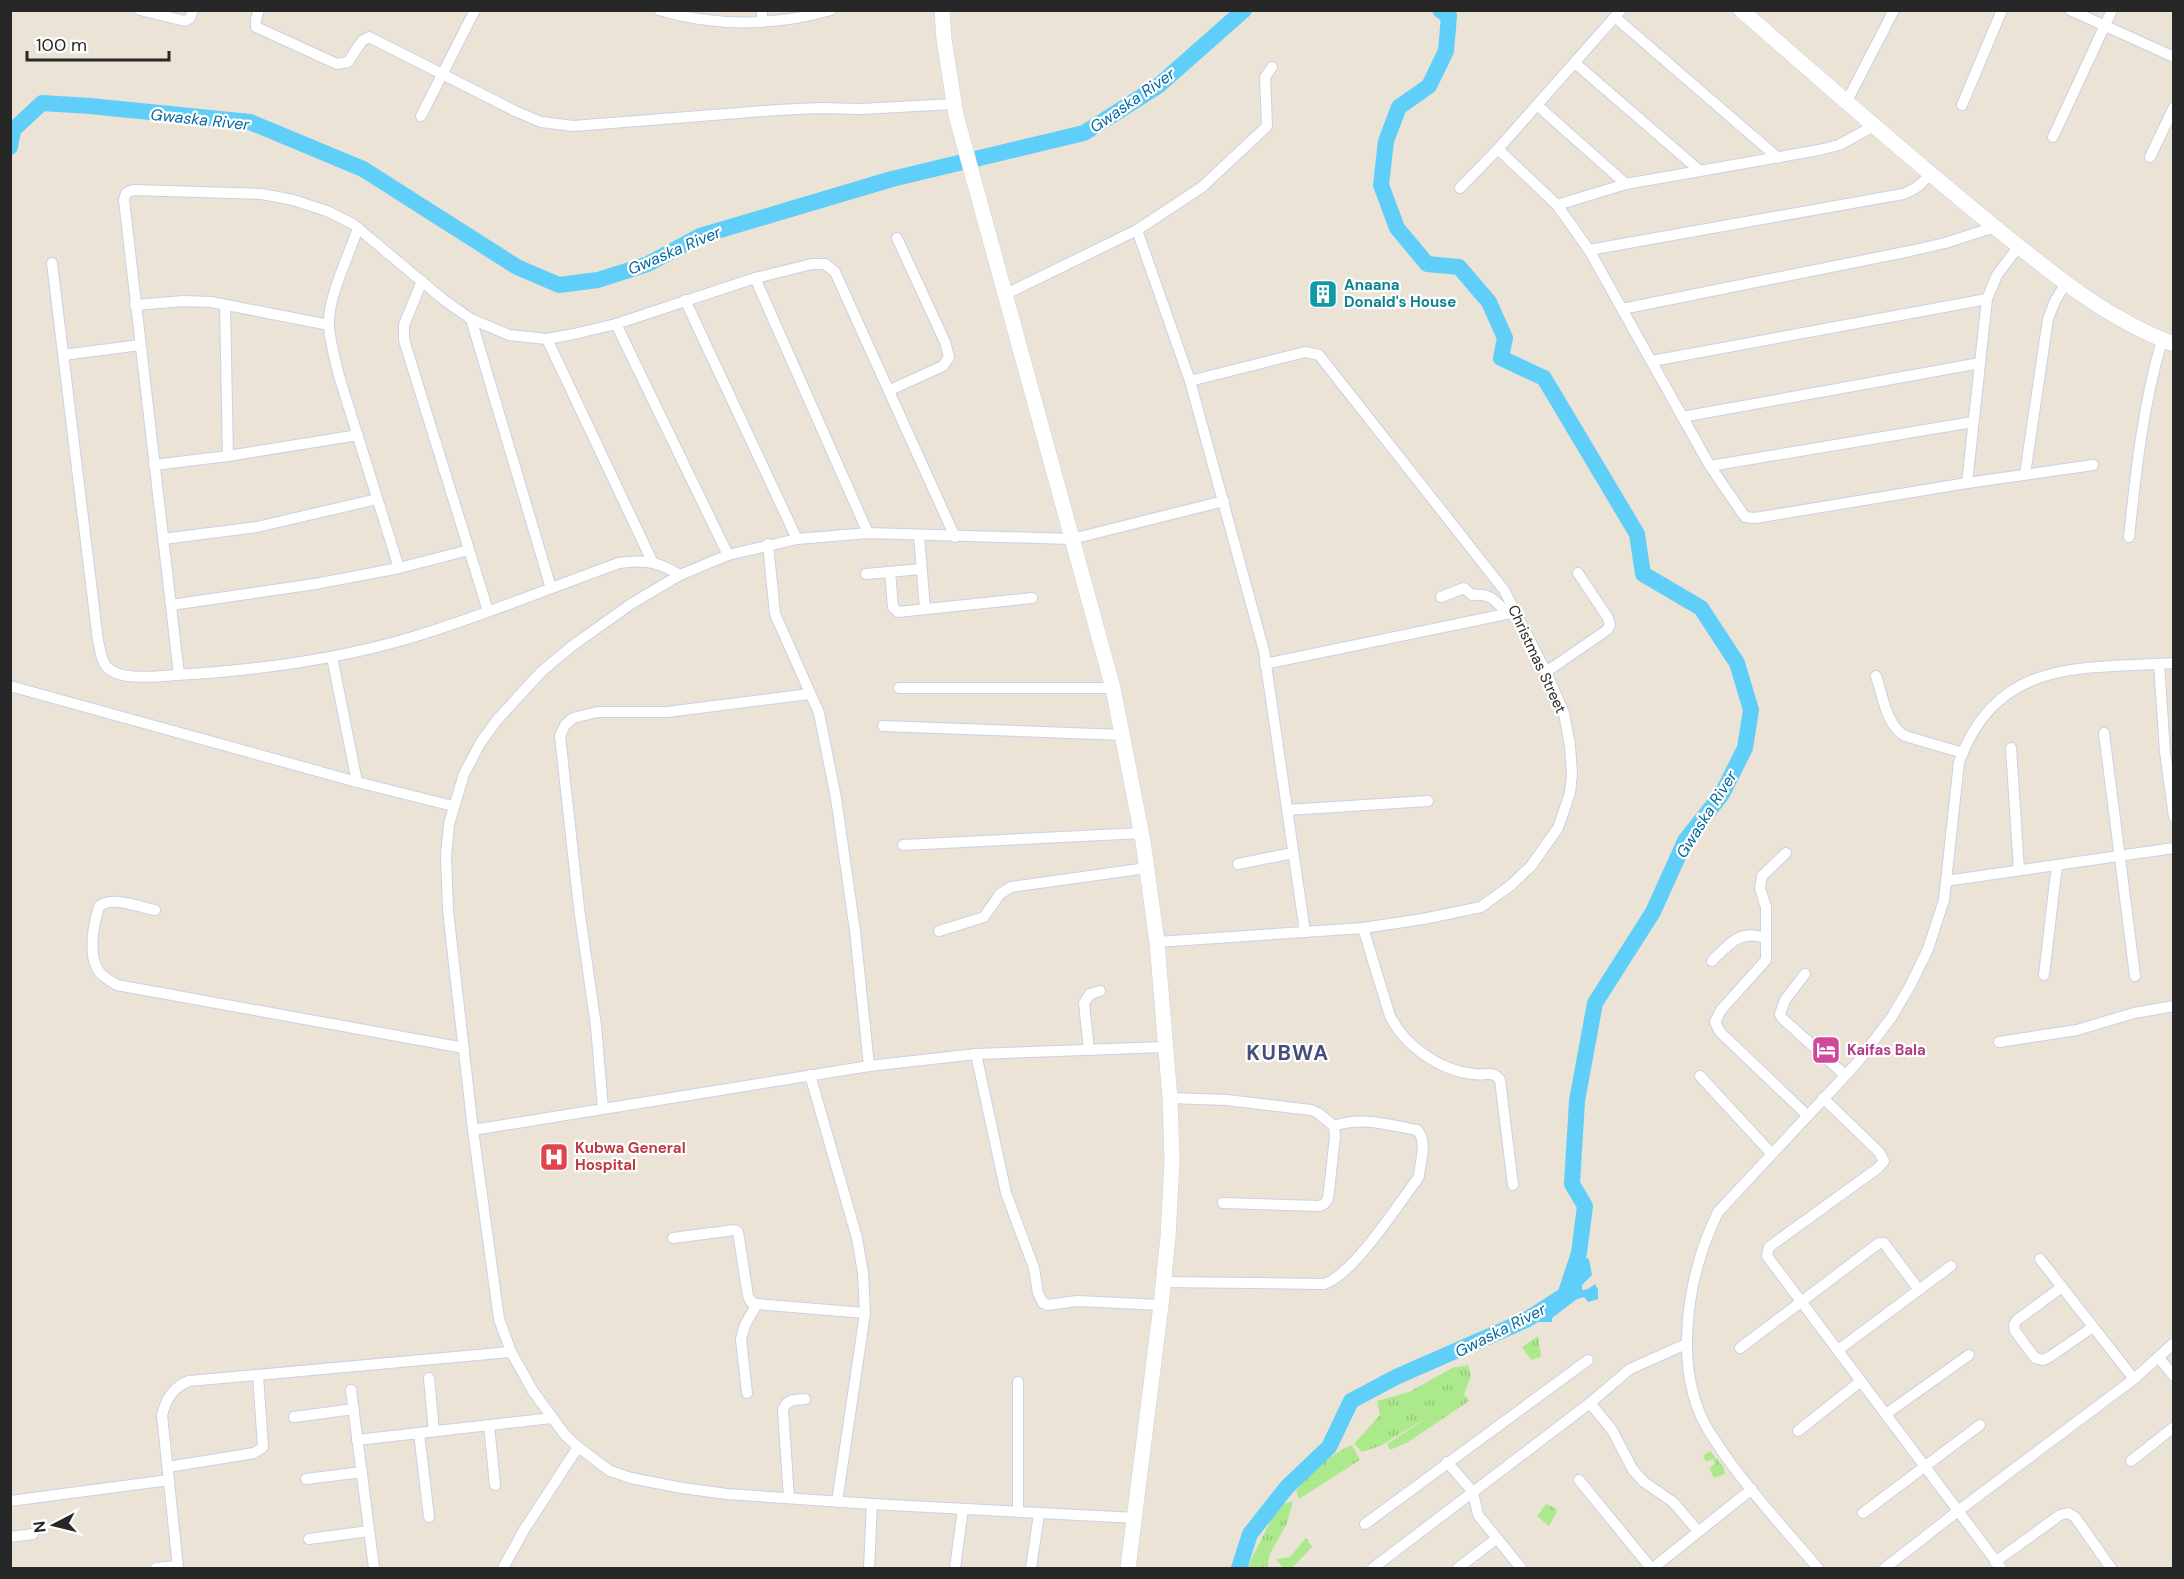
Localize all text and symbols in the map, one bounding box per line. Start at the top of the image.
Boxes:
scale bar [27,24,170,62]
text: 100 m [36,33,87,57]
water label: Gwaska River [1086,63,1180,137]
water label: Gwaska River [150,104,251,135]
water label: Gwaska River [624,221,725,280]
place label: Anaana Donald's House [1344,275,1456,312]
building icon: Anaana Donald's House [1307,278,1339,310]
street label: Christmas Street [1503,602,1571,716]
water label: Gwaska River [1671,766,1742,862]
hotel icon: Kaifas Bala [1810,1034,1842,1066]
district label: KUBWA [1246,1039,1330,1067]
place label: Kaifas Bala [1847,1040,1926,1060]
place label: Kubwa General Hospital [575,1138,686,1175]
hospital icon: Kubwa General Hospital [538,1141,570,1173]
water label: Gwaska River [1451,1298,1550,1362]
north arrow [24,1495,84,1555]
text: N [28,1520,51,1534]

